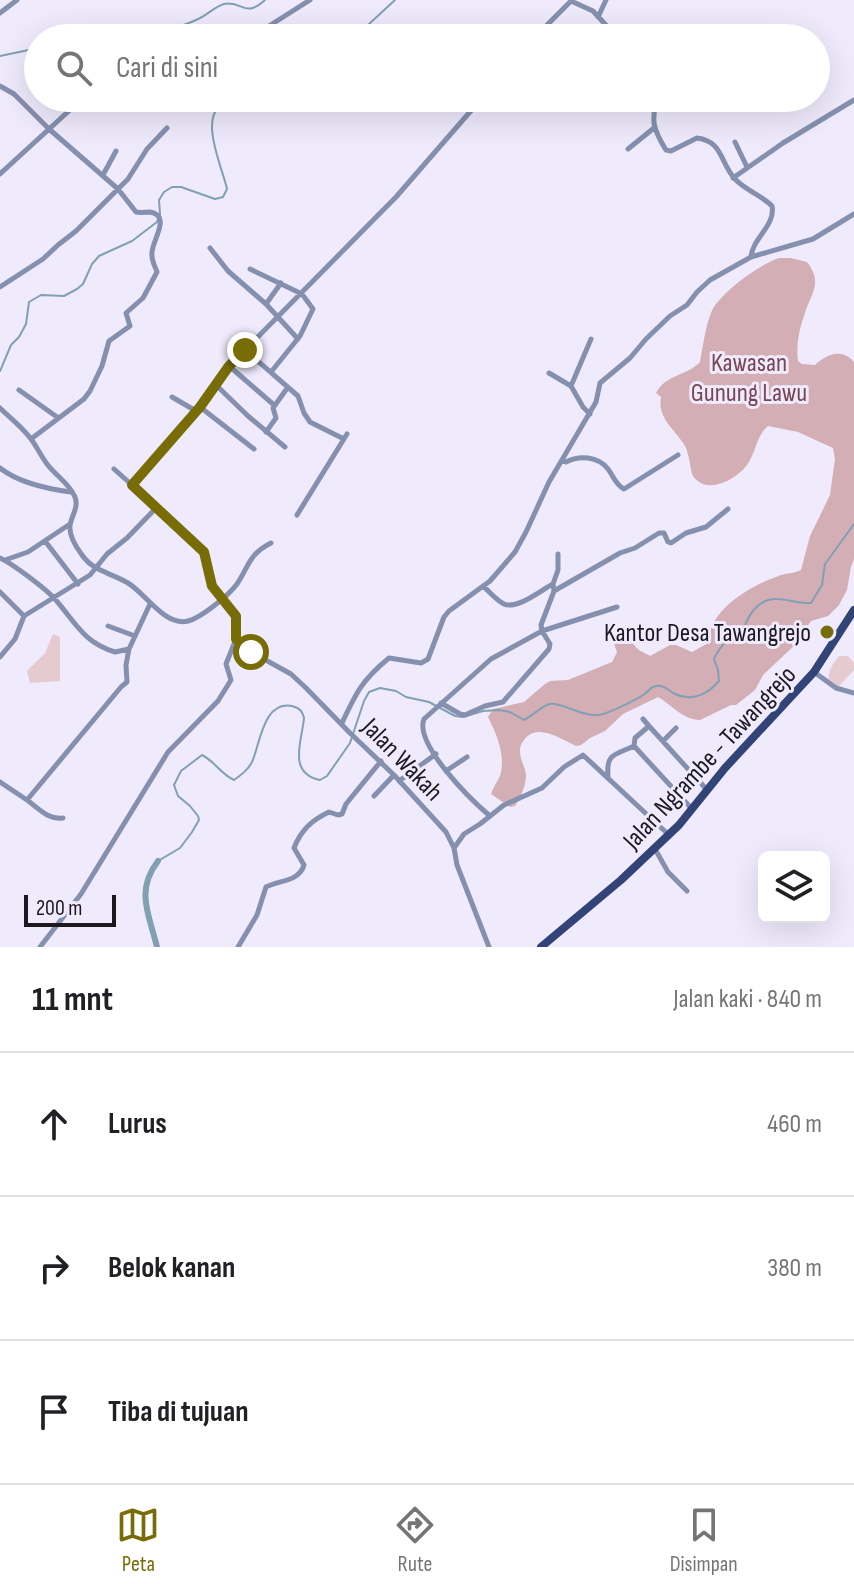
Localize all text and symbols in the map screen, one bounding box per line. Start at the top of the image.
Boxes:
search box [24,24,830,112]
icon: search [52,46,96,90]
text: Cari di sini [116,50,218,86]
route end [227,332,263,368]
park label: Kawasan Gunung Lawu [691,348,807,409]
place label: Kantor Desa Tawangrejo [604,618,811,649]
marker: Kantor Desa Tawangrejo [818,623,836,641]
route start [233,634,269,670]
street label: Jalan Ngrambe - Tawangrejo [616,660,803,857]
street label: Jalan Wakah [354,712,449,808]
map controls [758,851,830,923]
button: layers [758,851,830,923]
scale bar [24,891,116,927]
text: 200 m [36,895,82,922]
text: 11 mnt [32,979,113,1020]
text: Jalan kaki · 840 m [673,984,822,1015]
icon: ahead [32,1102,76,1146]
text: Lurus [108,1106,167,1142]
text: 460 m [767,1109,822,1140]
icon: right [32,1246,76,1290]
text: Belok kanan [108,1250,235,1286]
text: 380 m [767,1253,822,1284]
icon: arrive [32,1390,76,1434]
text: Tiba di tujuan [108,1394,249,1430]
tab: Peta [116,1503,160,1578]
tab: Rute [393,1503,437,1578]
tab: Disimpan [670,1503,738,1578]

